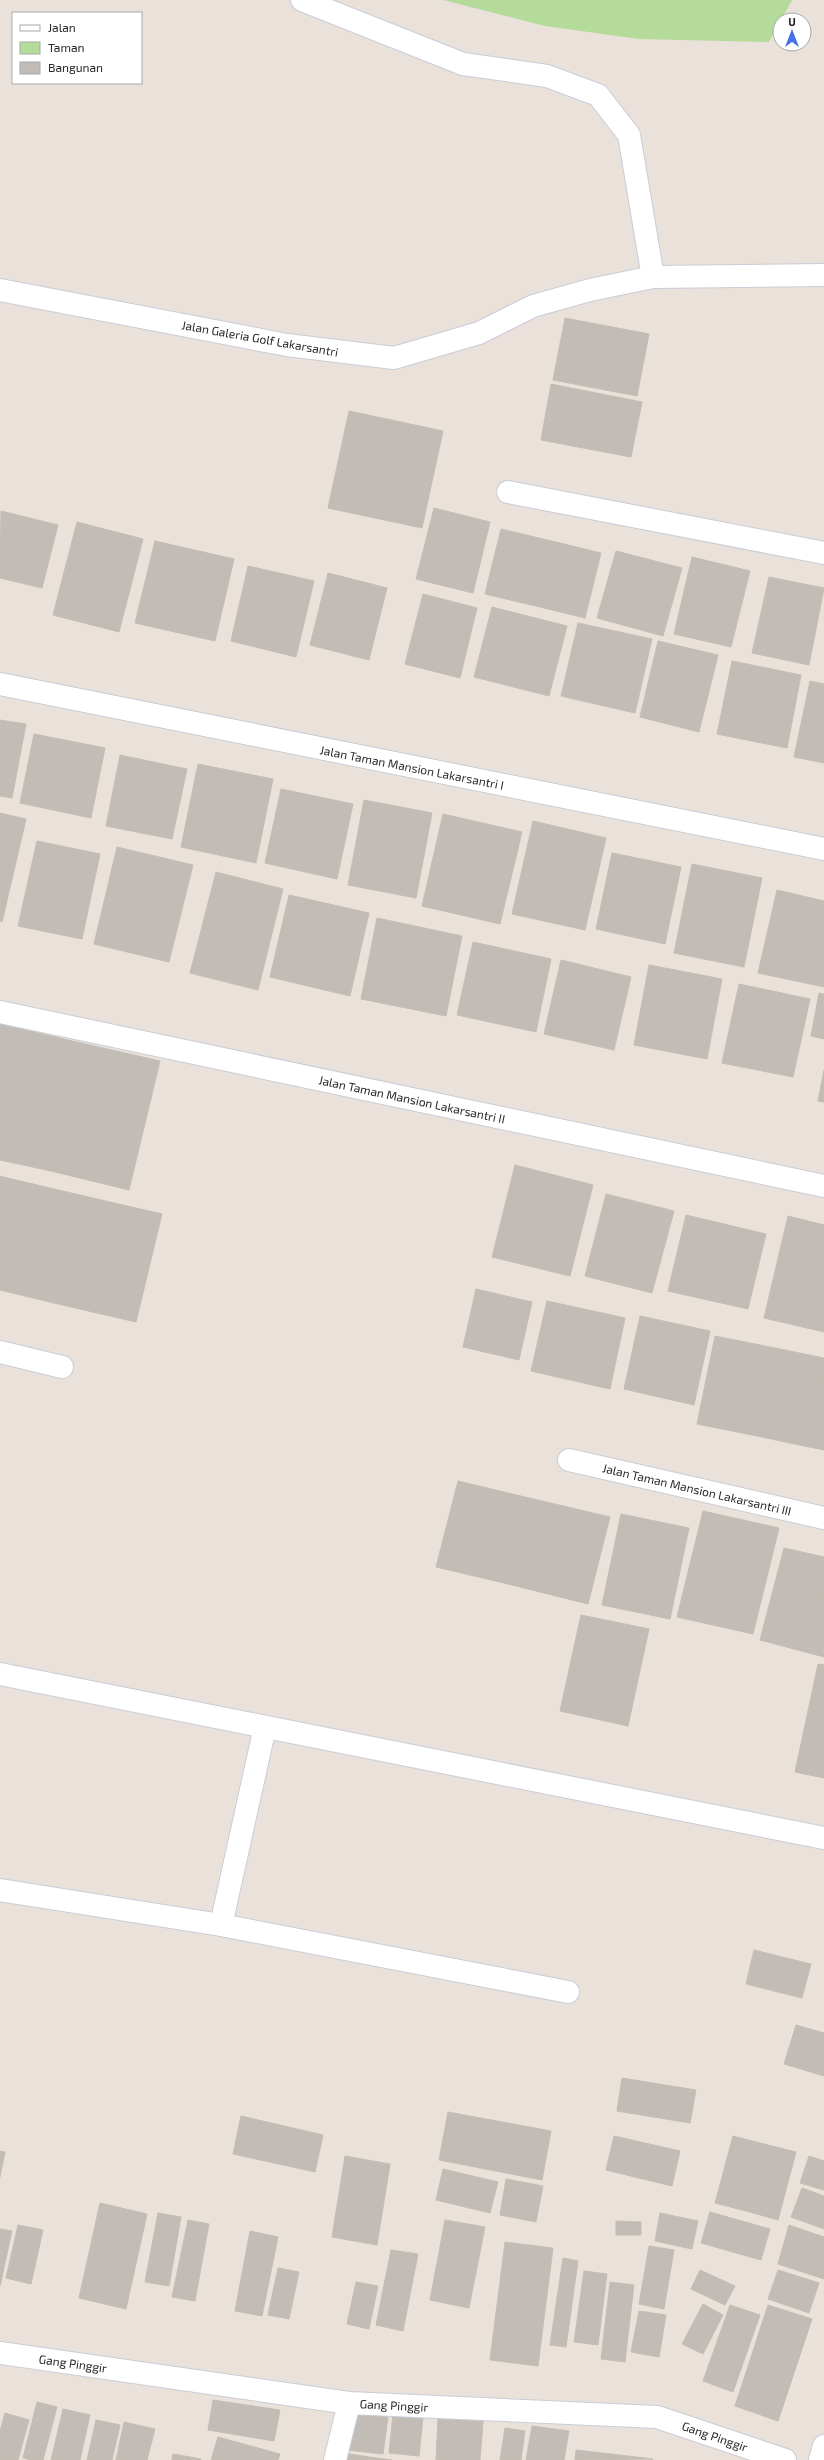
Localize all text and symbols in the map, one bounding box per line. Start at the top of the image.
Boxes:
legend [12,12,142,84]
north arrow [772,12,812,52]
text: U [788,15,796,28]
text: Jalan [48,20,76,34]
text: Taman [48,40,85,54]
text: Bangunan [48,60,103,74]
street label: Jalan Galeria Golf Lakarsantri [181,317,339,359]
street label: Jalan Taman Mansion Lakarsantri I [319,742,505,792]
street label: Jalan Taman Mansion Lakarsantri II [317,1072,507,1126]
street label: Jalan Taman Mansion Lakarsantri III [601,1460,793,1518]
street label: Gang Pinggir [38,2351,108,2375]
street label: Gang Pinggir [359,2396,429,2414]
street label: Gang Pinggir [680,2418,750,2454]

